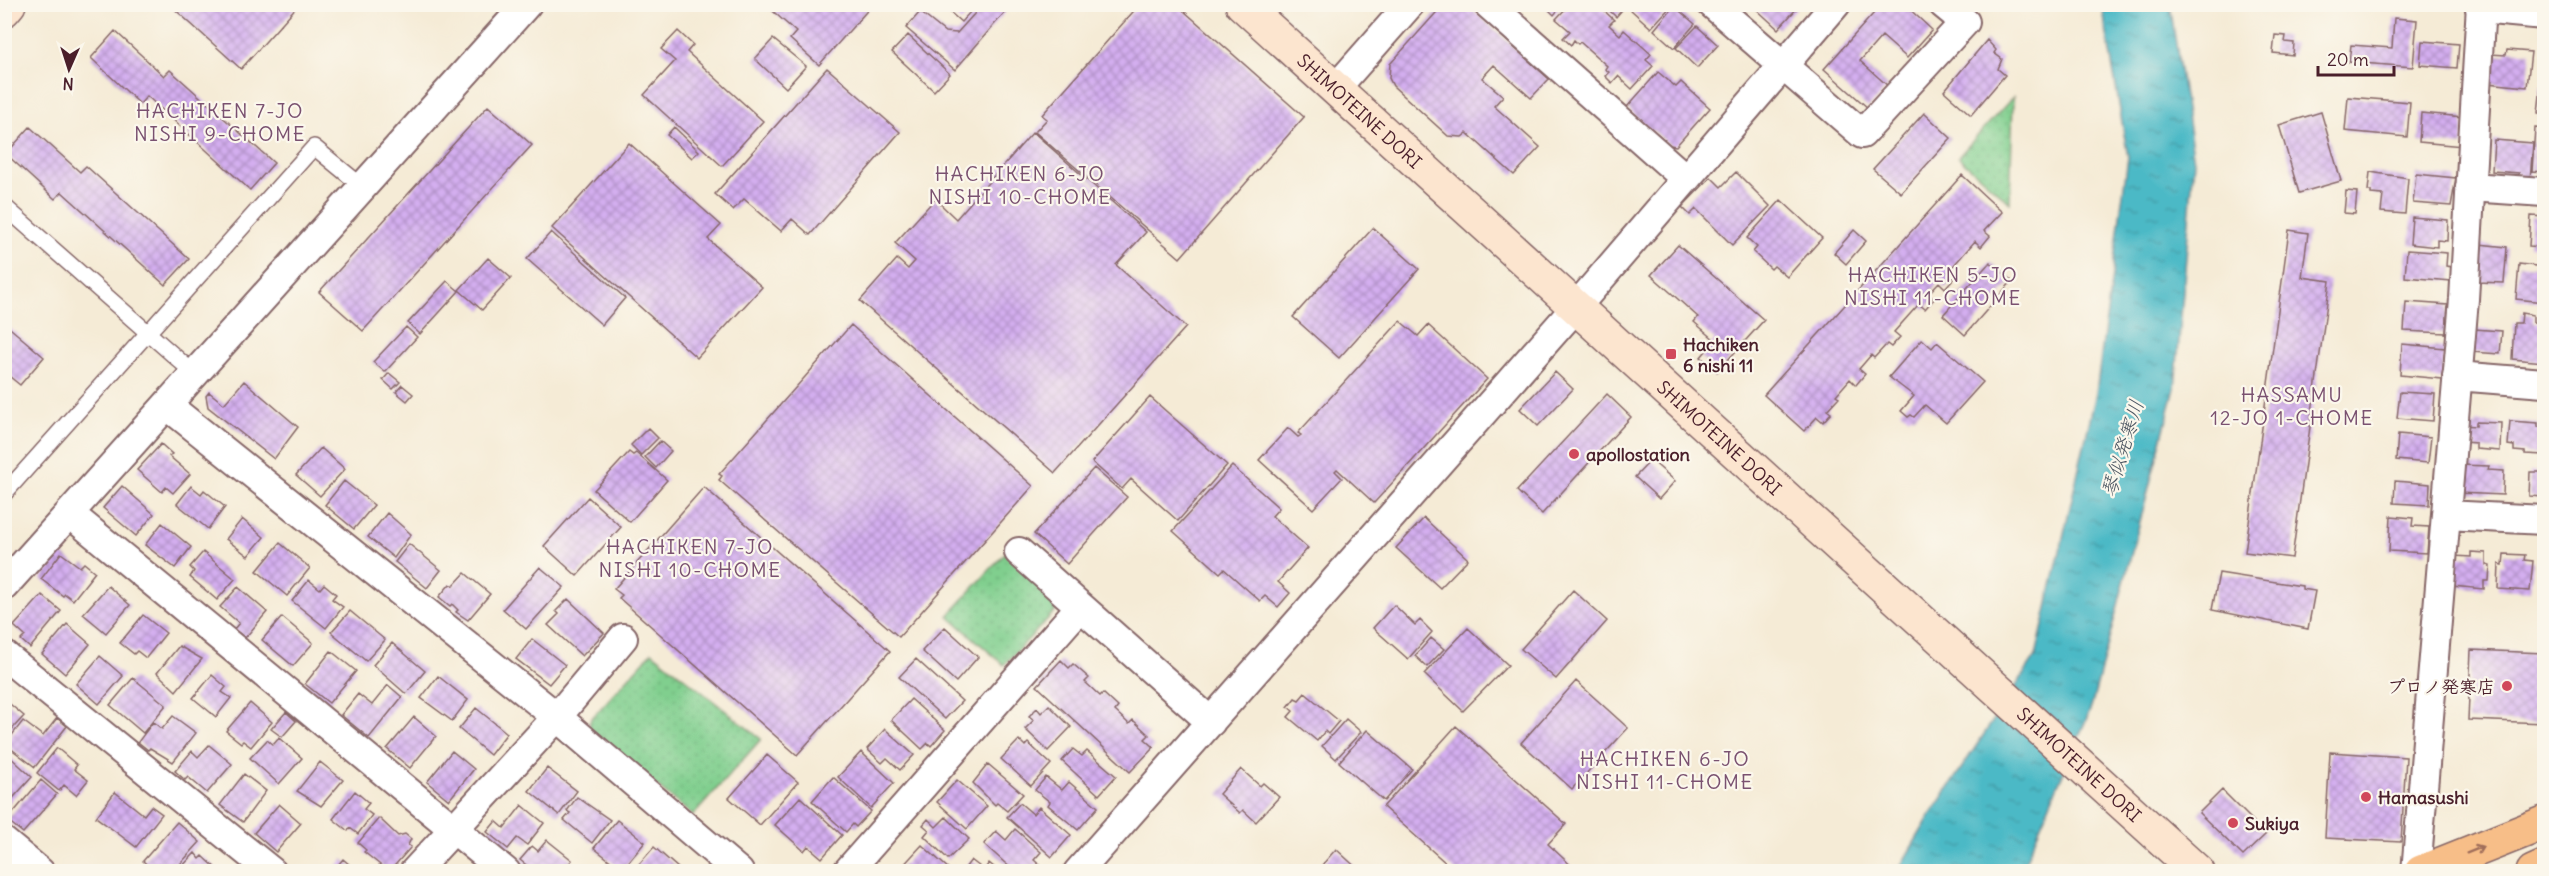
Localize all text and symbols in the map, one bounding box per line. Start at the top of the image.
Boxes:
north arrow [39,39,99,99]
scale bar [2318,39,2394,77]
text: 20 m [2327,48,2369,71]
street label: SHIMOTEINE DORI [1293,49,1427,173]
text: N [62,74,74,94]
district label: HACHIKEN 7-JO NISHI 9-CHOME [134,98,306,146]
district label: HACHIKEN 6-JO NISHI 10-CHOME [929,161,1111,209]
district label: HACHIKEN 5-JO NISHI 11-CHOME [1844,262,2022,310]
place label: Hachiken 6 nishi 11 [1683,333,1759,377]
marker: Hachiken 6 nishi 11 [1664,347,1678,361]
street label: SHIMOTEINE DORI [1653,375,1787,500]
district label: HASSAMU 12-JO 1-CHOME [2210,382,2374,430]
water label: 琴似発寒川 [2095,397,2149,499]
place label: apollostation [1586,443,1691,466]
marker: apollostation [1567,447,1581,461]
district label: HACHIKEN 7-JO NISHI 10-CHOME [599,534,781,582]
place label: プロノ発寒店 [2387,675,2495,698]
marker: プロノ発寒店 [2500,679,2514,693]
street label: SHIMOTEINE DORI [2012,702,2146,827]
district label: HACHIKEN 6-JO NISHI 11-CHOME [1576,746,1754,794]
place label: Hamasushi [2378,786,2469,809]
marker: Hamasushi [2359,790,2373,804]
place label: Sukiya [2245,812,2299,835]
marker: Sukiya [2226,816,2240,830]
one-way arrow [2465,844,2484,855]

